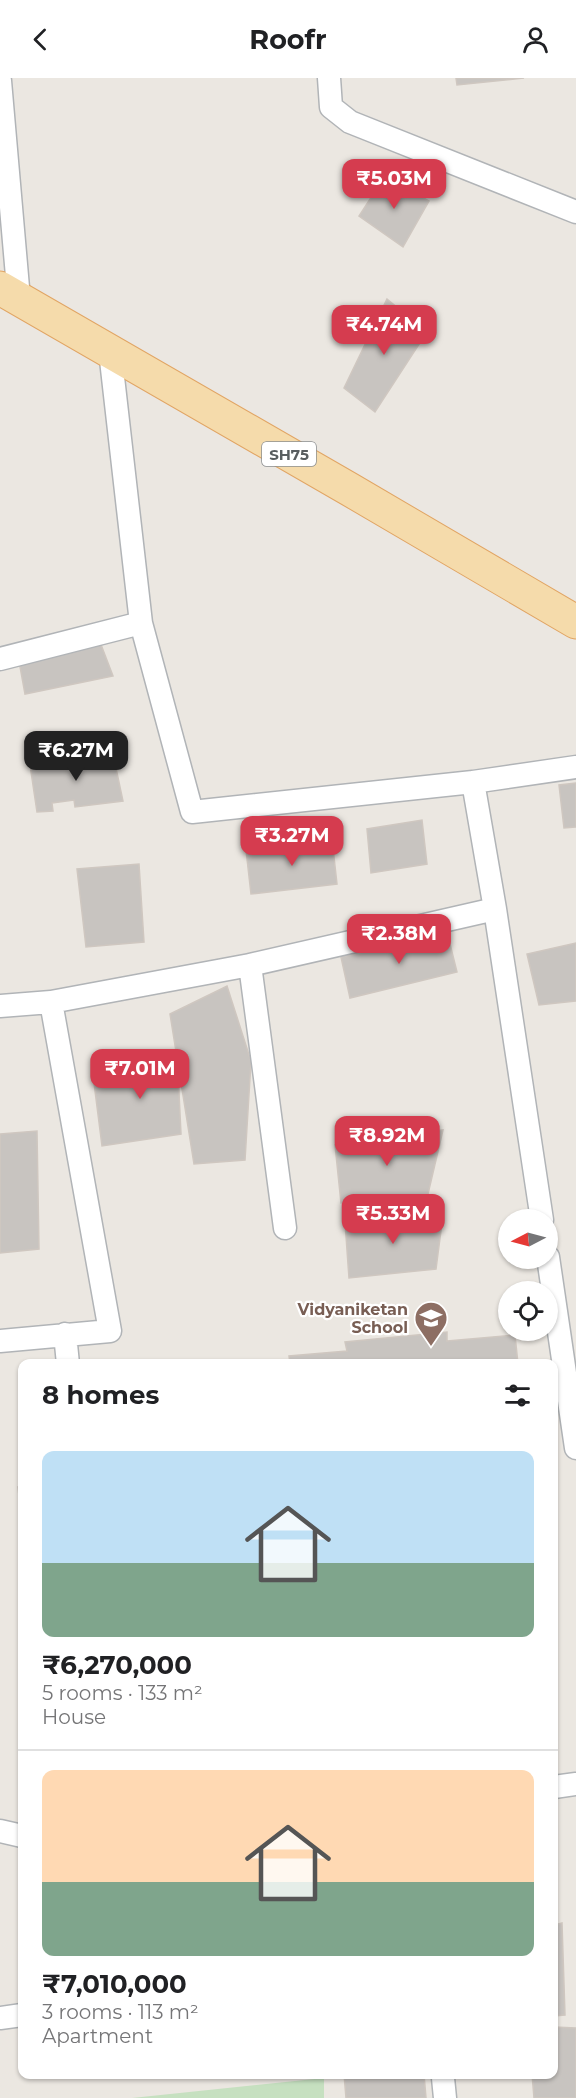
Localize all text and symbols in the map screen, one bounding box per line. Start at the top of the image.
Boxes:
icon: back [24,23,57,56]
text: Roofr [249,23,327,56]
icon: person [519,23,552,56]
pin: ₹5.03M [345,159,443,210]
text: ₹5.03M [356,166,432,190]
pin: ₹4.74M [335,305,433,356]
text: ₹4.74M [346,312,422,336]
road number: SH75 [262,442,316,466]
pin: ₹6.27M [27,731,125,782]
text: ₹6.27M [38,738,114,762]
pin: ₹3.27M [243,816,341,867]
text: ₹3.27M [254,823,330,847]
pin: ₹2.38M [350,914,448,965]
text: ₹2.38M [361,921,437,945]
pin: ₹7.01M [91,1049,189,1100]
text: ₹7.01M [104,1056,176,1080]
pin: ₹8.92M [338,1116,436,1167]
text: ₹8.92M [349,1123,425,1147]
pin: ₹5.33M [344,1194,442,1245]
text: ₹5.33M [356,1201,430,1225]
north arrow [498,1209,558,1269]
map controls [498,1209,558,1341]
button: locate [498,1281,558,1341]
place label: Vidyaniketan School [296,1300,408,1337]
school or university icon: Vidyaniketan School [413,1300,449,1347]
text: 8 homes [42,1379,159,1411]
icon: filters [501,1379,534,1412]
icon: home [234,1490,342,1598]
text: ₹6,270,000 [42,1649,192,1681]
text: 5 rooms · 133 m² [42,1681,203,1705]
text: House [42,1705,106,1729]
icon: home [234,1809,342,1917]
text: ₹7,010,000 [42,1968,187,2000]
text: 3 rooms · 113 m² [42,2000,199,2024]
text: Apartment [42,2024,153,2048]

